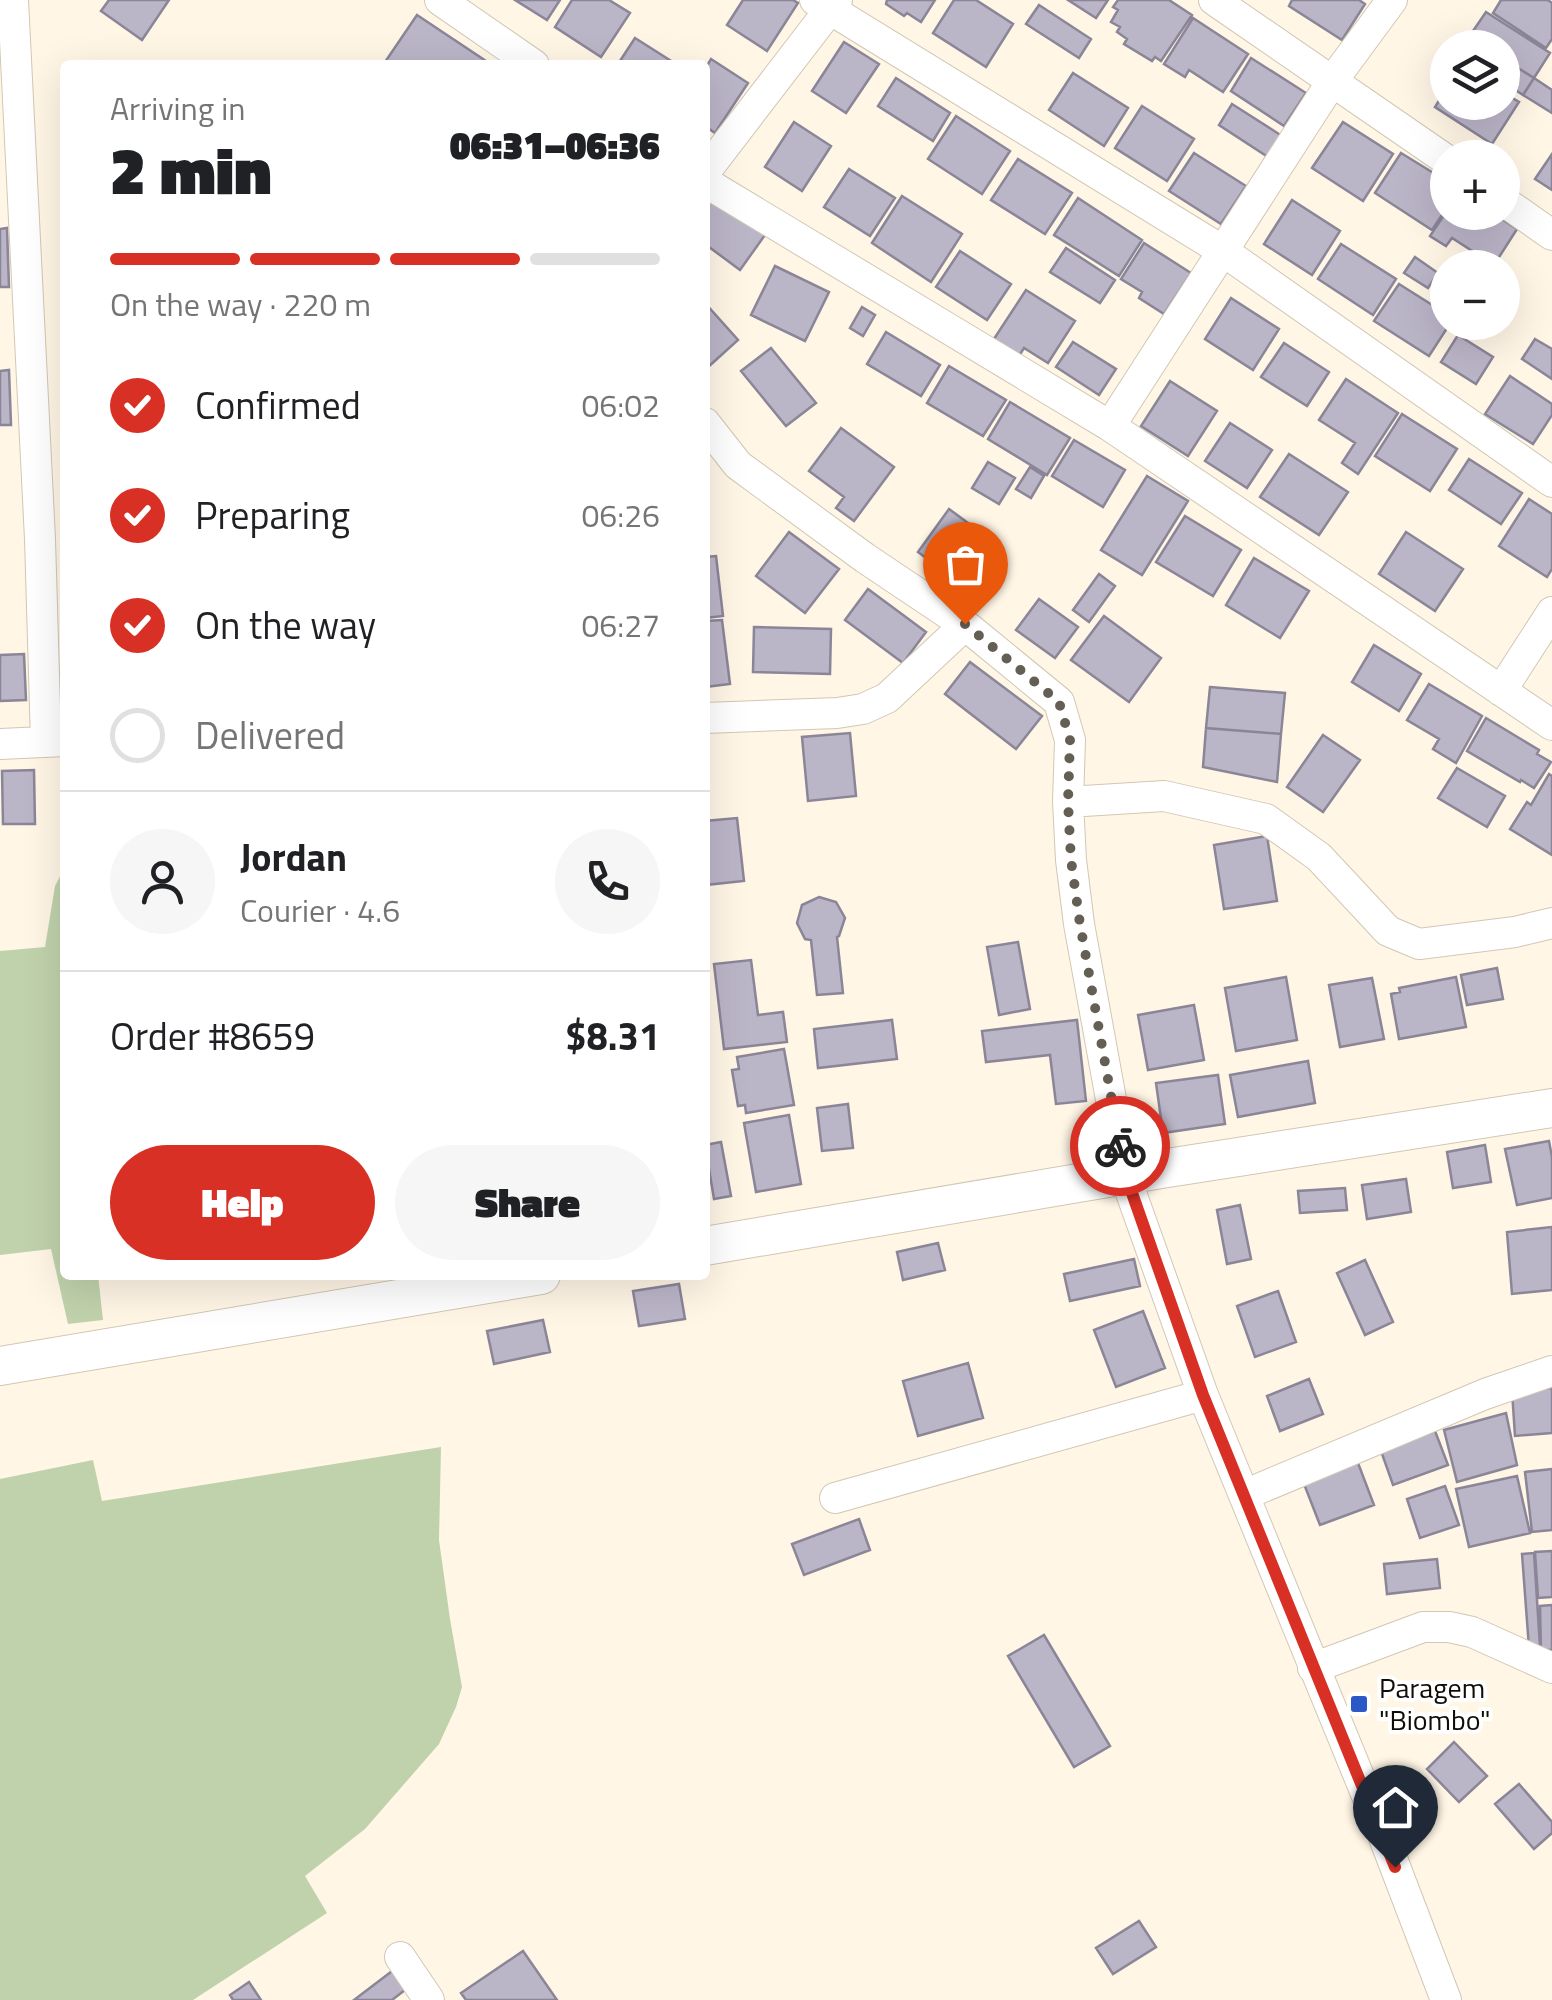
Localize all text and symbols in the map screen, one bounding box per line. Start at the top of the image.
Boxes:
map controls [1430,30,1520,340]
button: layers [1430,30,1520,120]
text: Arriving in [110,84,246,132]
text: 06:31–06:36 [450,116,660,174]
text: 2 min [110,120,271,219]
button: + [1430,140,1520,230]
button: − [1430,250,1520,340]
text: On the way · 220 m [110,280,371,328]
text: Confirmed [195,376,361,434]
icon: check [110,378,165,433]
text: 06:02 [581,381,660,429]
text: Preparing [195,486,350,544]
icon: check [110,488,165,543]
text: 06:26 [581,491,660,539]
pin [923,522,1008,625]
icon: bag [938,537,993,592]
text: On the way [195,596,376,654]
icon: check [110,598,165,653]
text: 06:27 [581,601,660,649]
text: Delivered [195,706,345,764]
text: Jordan [240,828,347,886]
button: person [110,829,215,934]
button: phone [555,829,660,934]
text: Courier · 4.6 [240,886,400,934]
text: Order #8659 [110,1007,315,1065]
text: $8.31 [565,1007,660,1065]
courier [1070,1096,1170,1196]
icon: bike [1093,1119,1148,1174]
button: Help [110,1145,375,1260]
button: Share [395,1145,660,1260]
place label: Paragem "Biombo" [1379,1666,1491,1741]
marker: Paragem "Biombo" [1348,1693,1370,1715]
pin [1353,1765,1438,1868]
icon: home [1368,1780,1423,1835]

